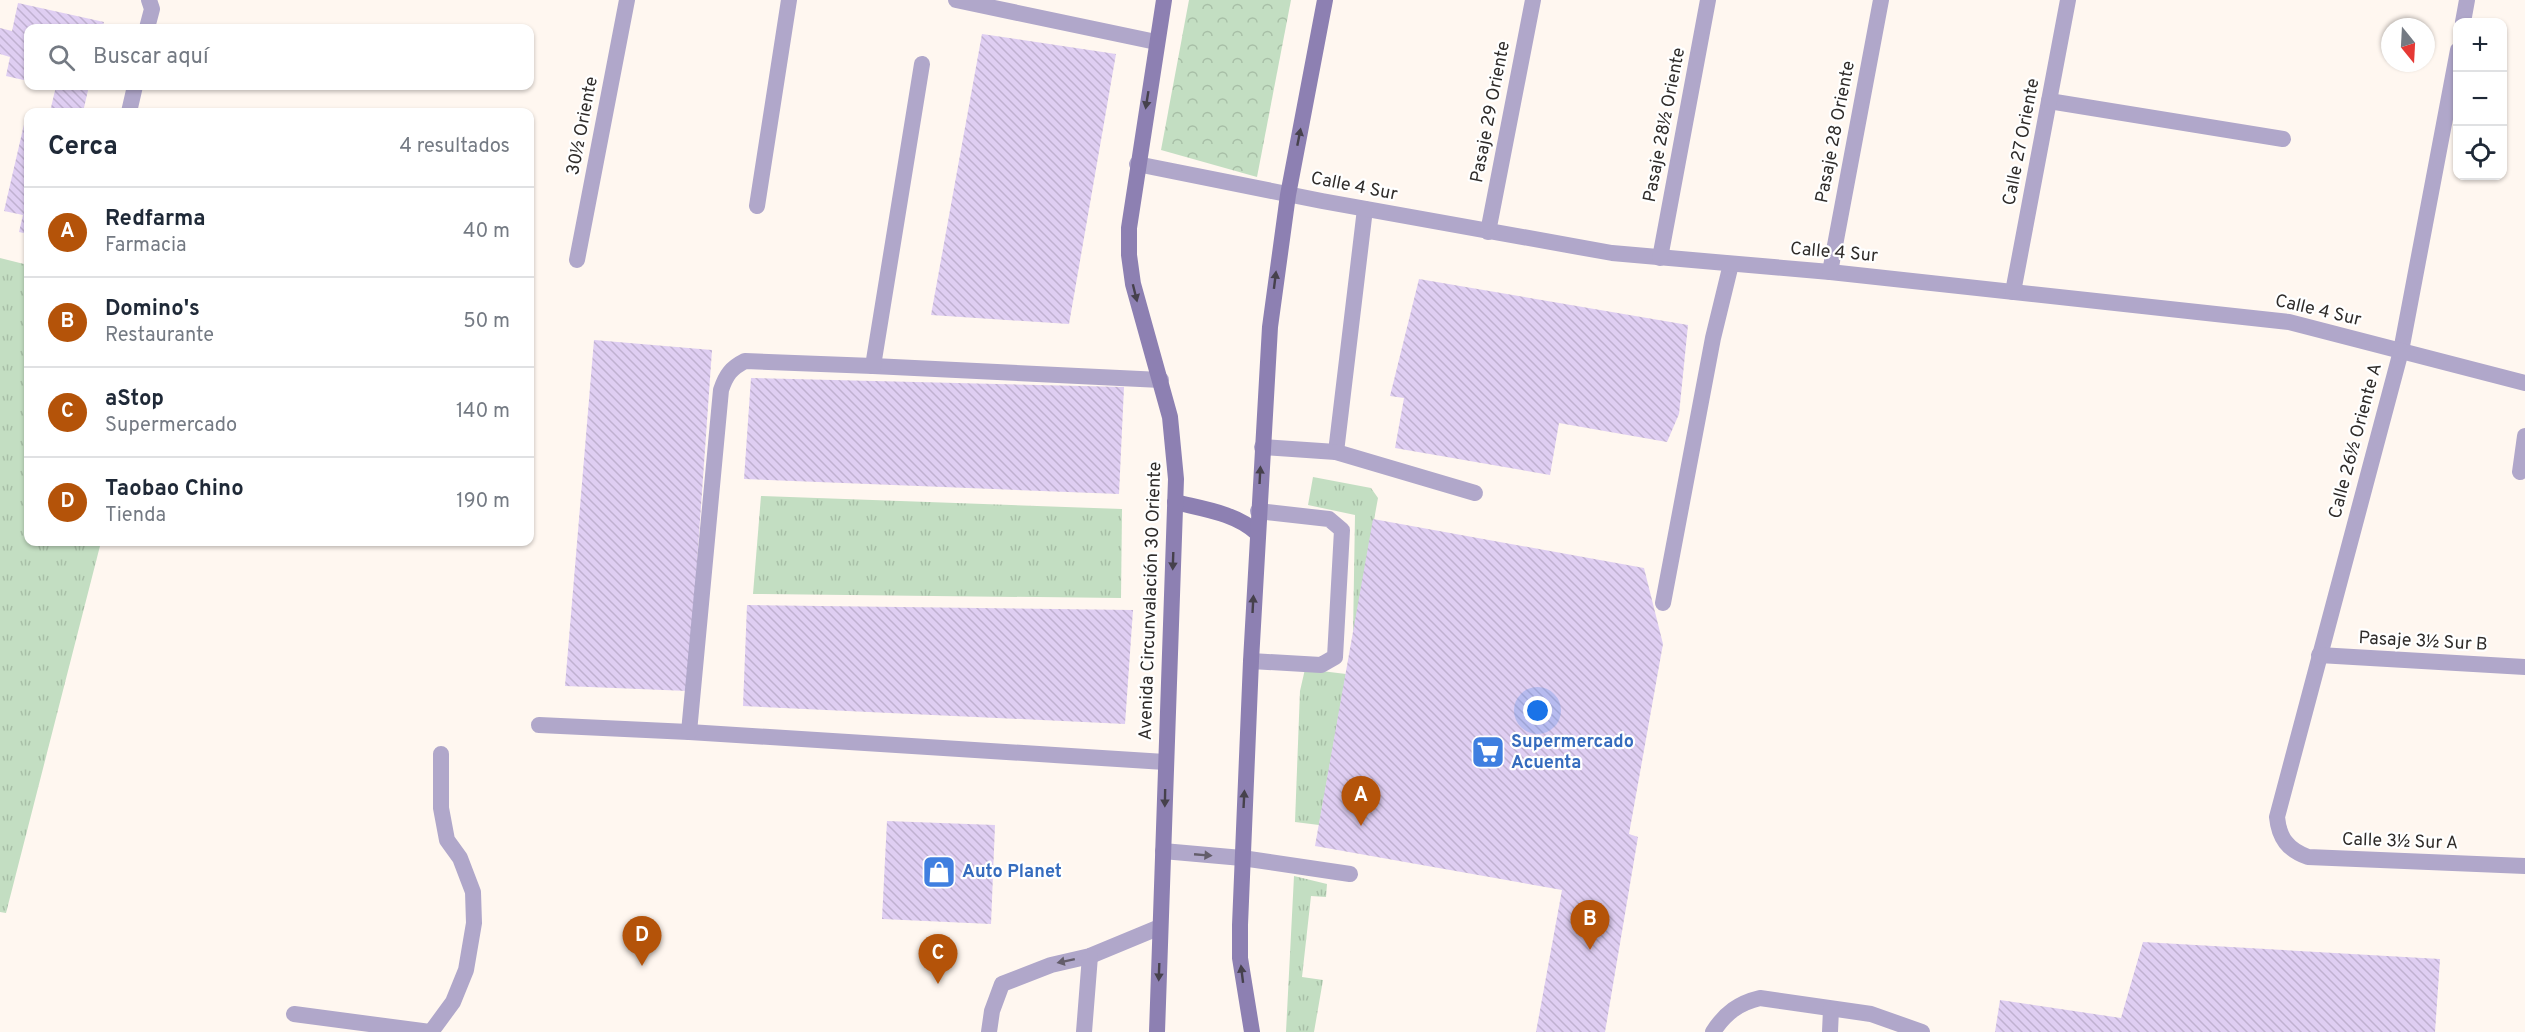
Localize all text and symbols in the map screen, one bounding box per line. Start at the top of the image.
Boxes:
north arrow [2381,18,2435,72]
map controls [2453,18,2507,180]
button: + [2453,18,2507,72]
search box [24,24,534,90]
street label: Pasaje 29 Oriente [1466,39,1516,185]
icon: search [45,41,78,74]
text: Buscar aquí [93,44,209,71]
street label: Pasaje 28½ Oriente [1639,46,1691,204]
street label: Pasaje 28 Oriente [1811,59,1861,205]
button: − [2453,72,2507,126]
street label: 30½ Oriente [562,75,604,177]
street label: Calle 27 Oriente [1998,77,2046,207]
one-way arrow [1142,90,1151,109]
button: locate [2453,126,2507,180]
one-way arrow [1295,127,1304,146]
text: Cerca [48,131,118,164]
text: 4 resultados [400,134,510,160]
street label: Calle 4 Sur [1309,167,1399,207]
text: Redfarma [105,206,206,233]
text: A [60,219,75,245]
text: 40 m [463,219,510,245]
text: Farmacia [105,233,187,259]
street label: Calle 4 Sur [1789,238,1879,268]
one-way arrow [1271,271,1280,290]
one-way arrow [1131,284,1141,302]
street label: Calle 4 Sur [2273,290,2363,332]
text: Domino's [105,296,200,323]
text: B [61,309,74,335]
text: 50 m [463,309,510,335]
text: Restaurante [105,323,214,349]
street label: Calle 26½ Oriente A [2324,361,2388,521]
text: aStop [105,386,164,413]
text: C [61,399,74,425]
text: 140 m [456,399,510,425]
text: Supermercado [105,413,237,439]
street label: Avenida Circunvalación 30 Oriente [1135,461,1167,741]
one-way arrow [1256,465,1265,484]
text: Taobao Chino [105,476,244,503]
text: D [60,489,75,515]
text: 190 m [456,489,510,515]
text: Tienda [105,503,166,529]
one-way arrow [1169,551,1178,570]
one-way arrow [1249,595,1258,614]
street label: Pasaje 3½ Sur B [2358,627,2488,657]
your location [1523,696,1552,725]
place label: Supermercado Acuenta [1511,731,1634,775]
supermarket icon: Supermercado Acuenta [1470,734,1506,770]
pin: A [1342,776,1380,826]
one-way arrow [1160,788,1169,807]
one-way arrow [1240,790,1249,809]
street label: Calle 3½ Sur A [2341,828,2459,856]
one-way arrow [1193,850,1212,859]
shop icon: Auto Planet [921,854,957,890]
place label: Auto Planet [962,861,1062,884]
pin: B [1570,900,1610,950]
pin: D [622,916,662,966]
pin: C [918,934,958,984]
one-way arrow [1057,957,1075,967]
one-way arrow [1154,963,1163,982]
one-way arrow [1237,965,1247,984]

